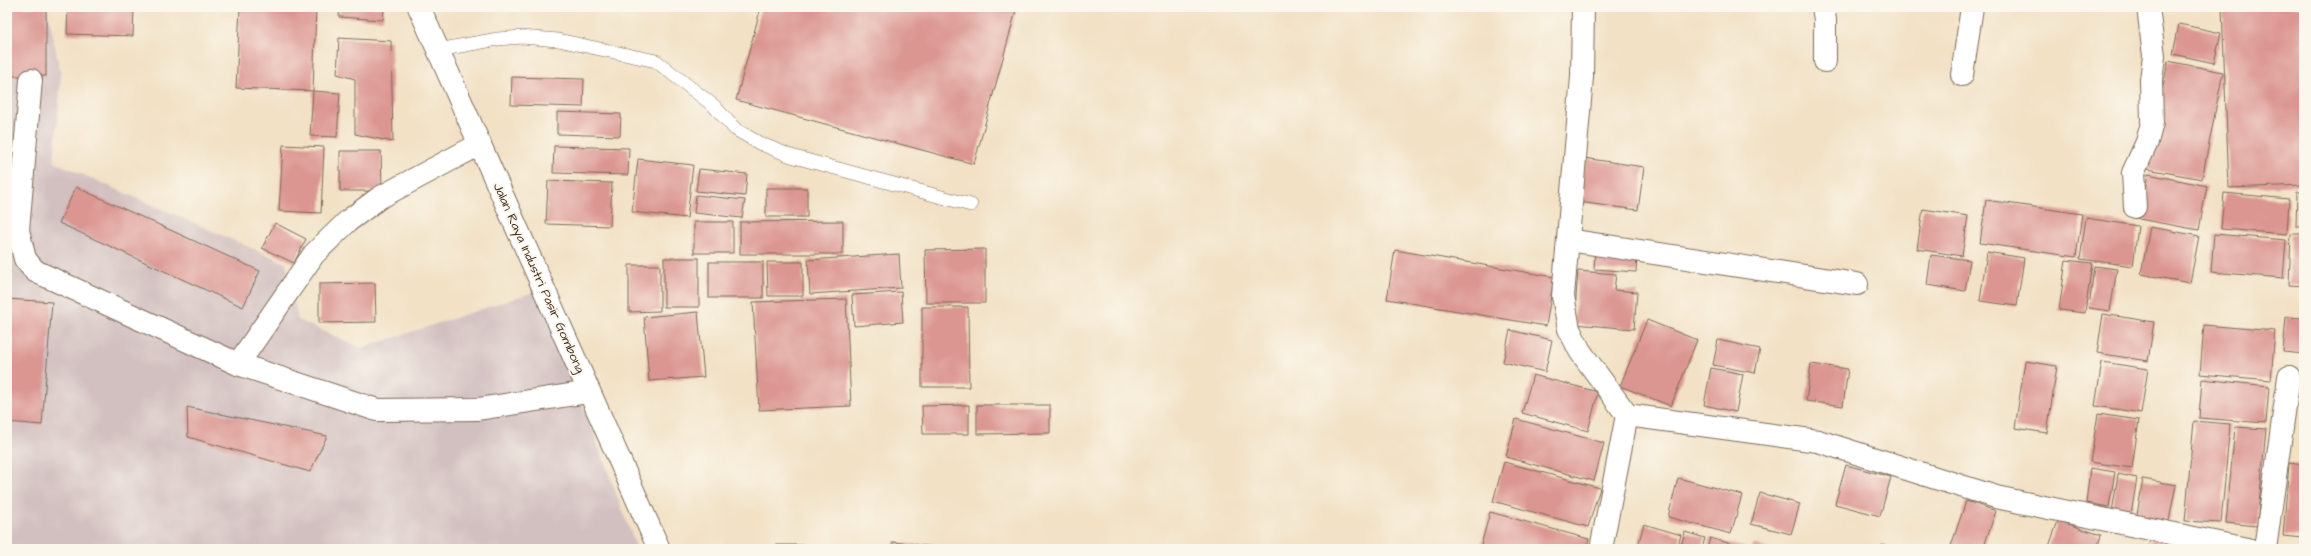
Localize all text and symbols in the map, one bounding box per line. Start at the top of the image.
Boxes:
street label: Jalan Raya Industri Pasir Gombong [488,180,589,377]

